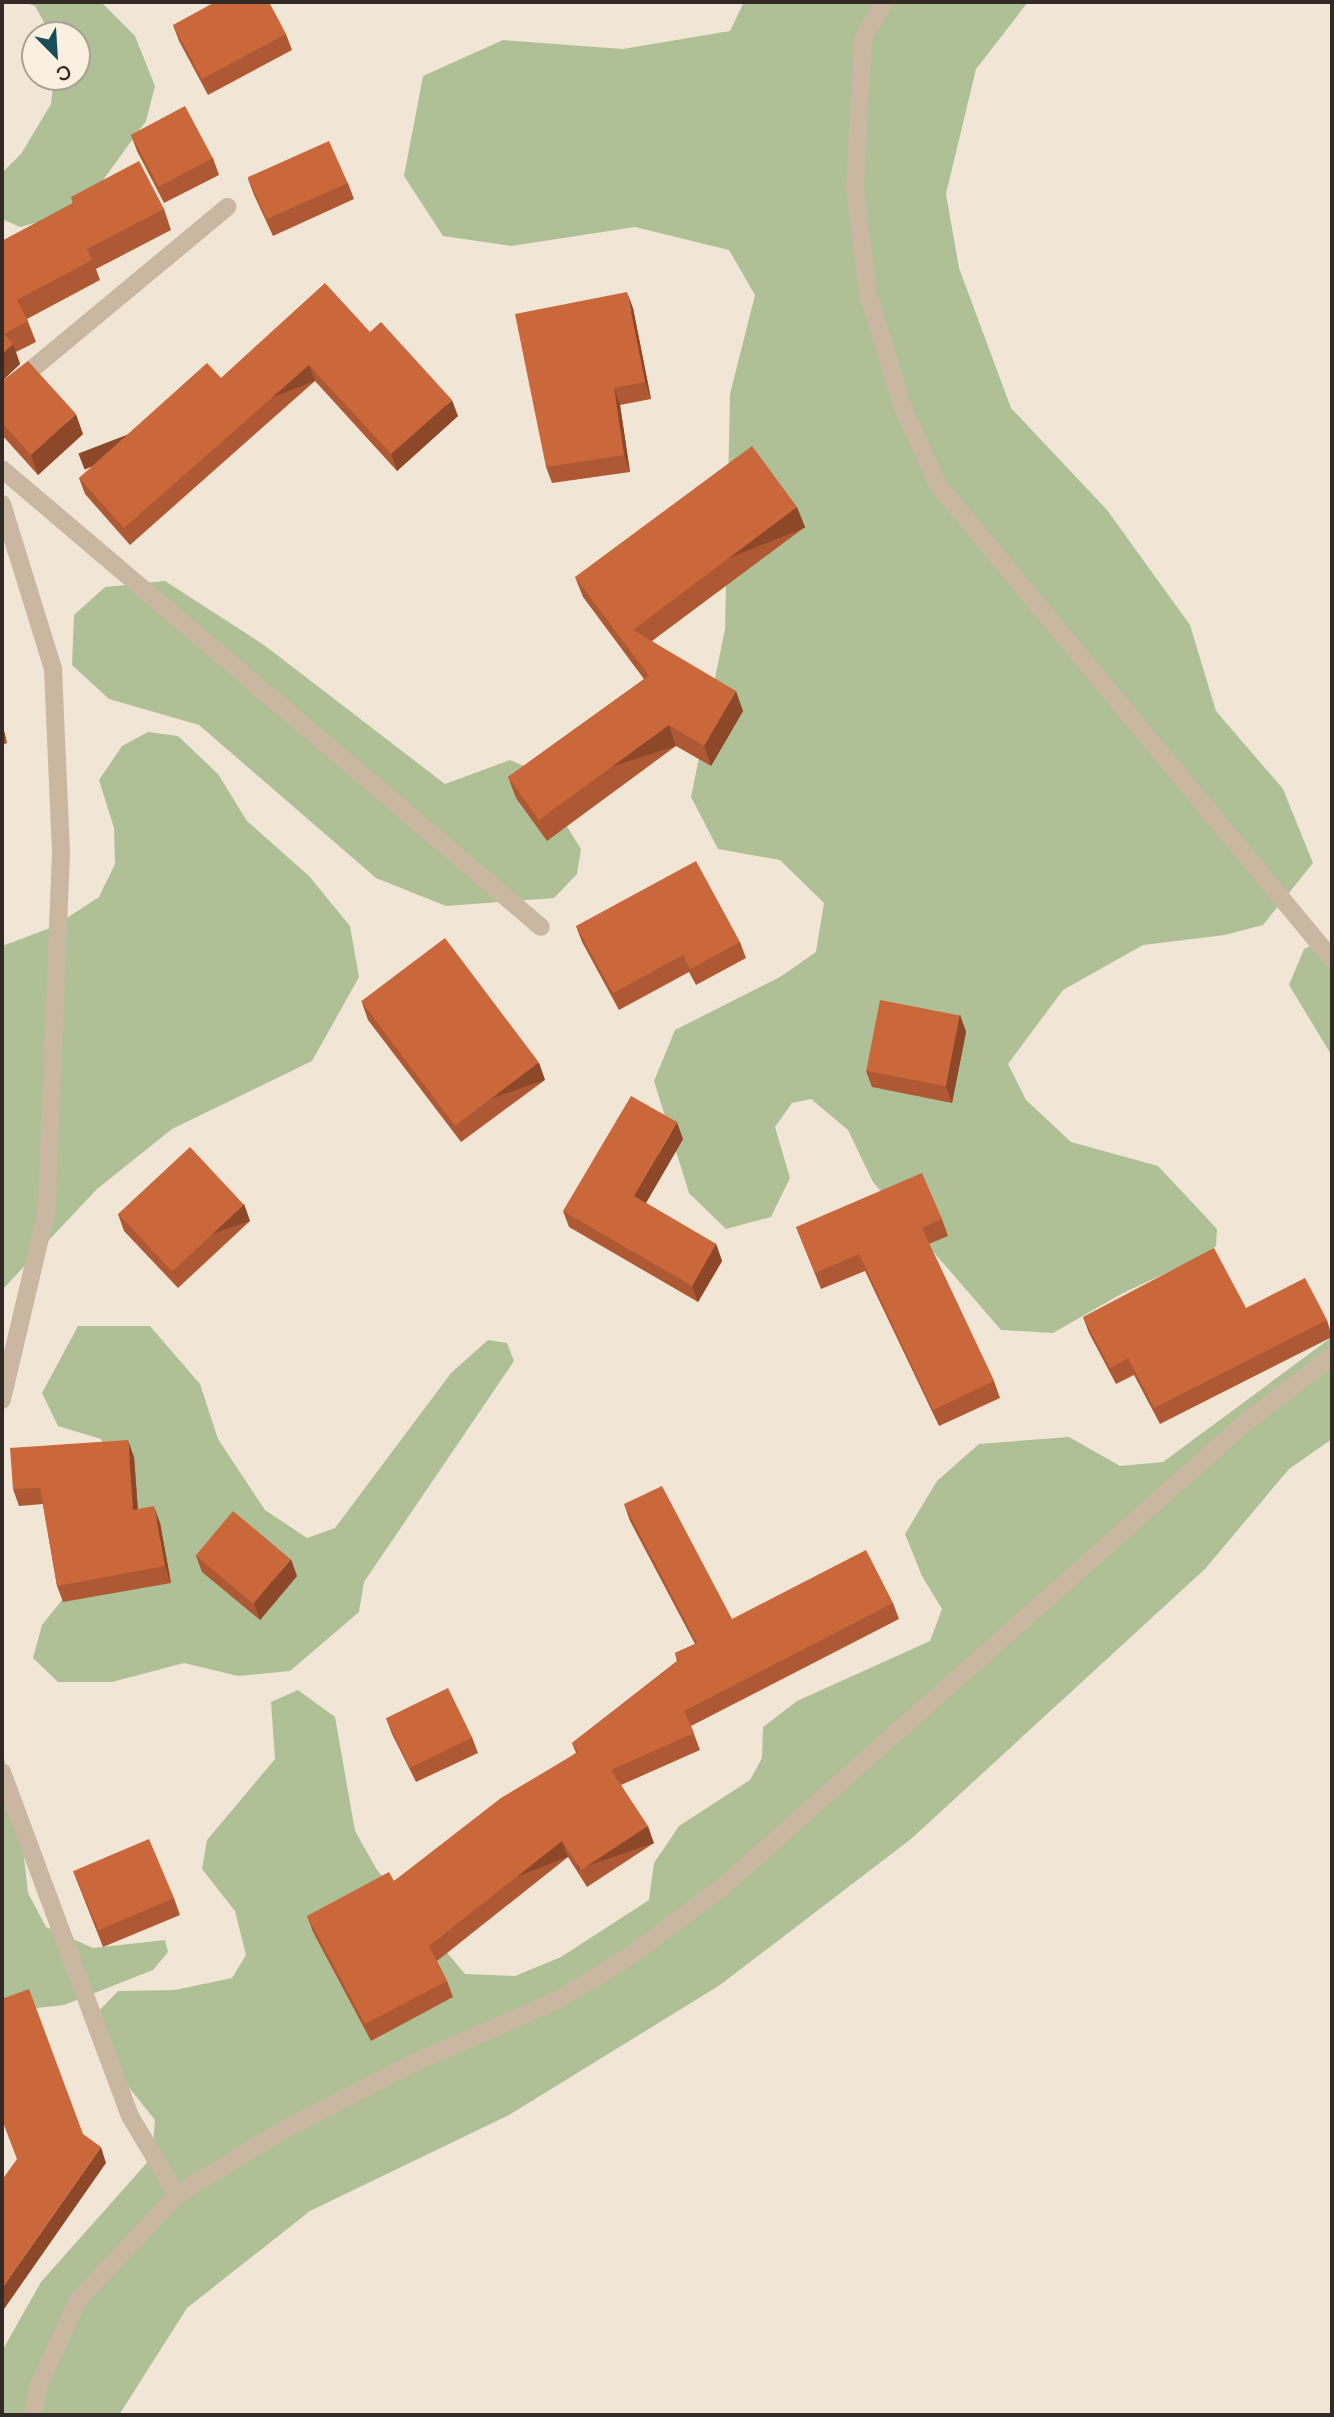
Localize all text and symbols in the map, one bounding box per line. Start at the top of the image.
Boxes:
north arrow [21,21,91,91]
text: С [52,59,75,88]

